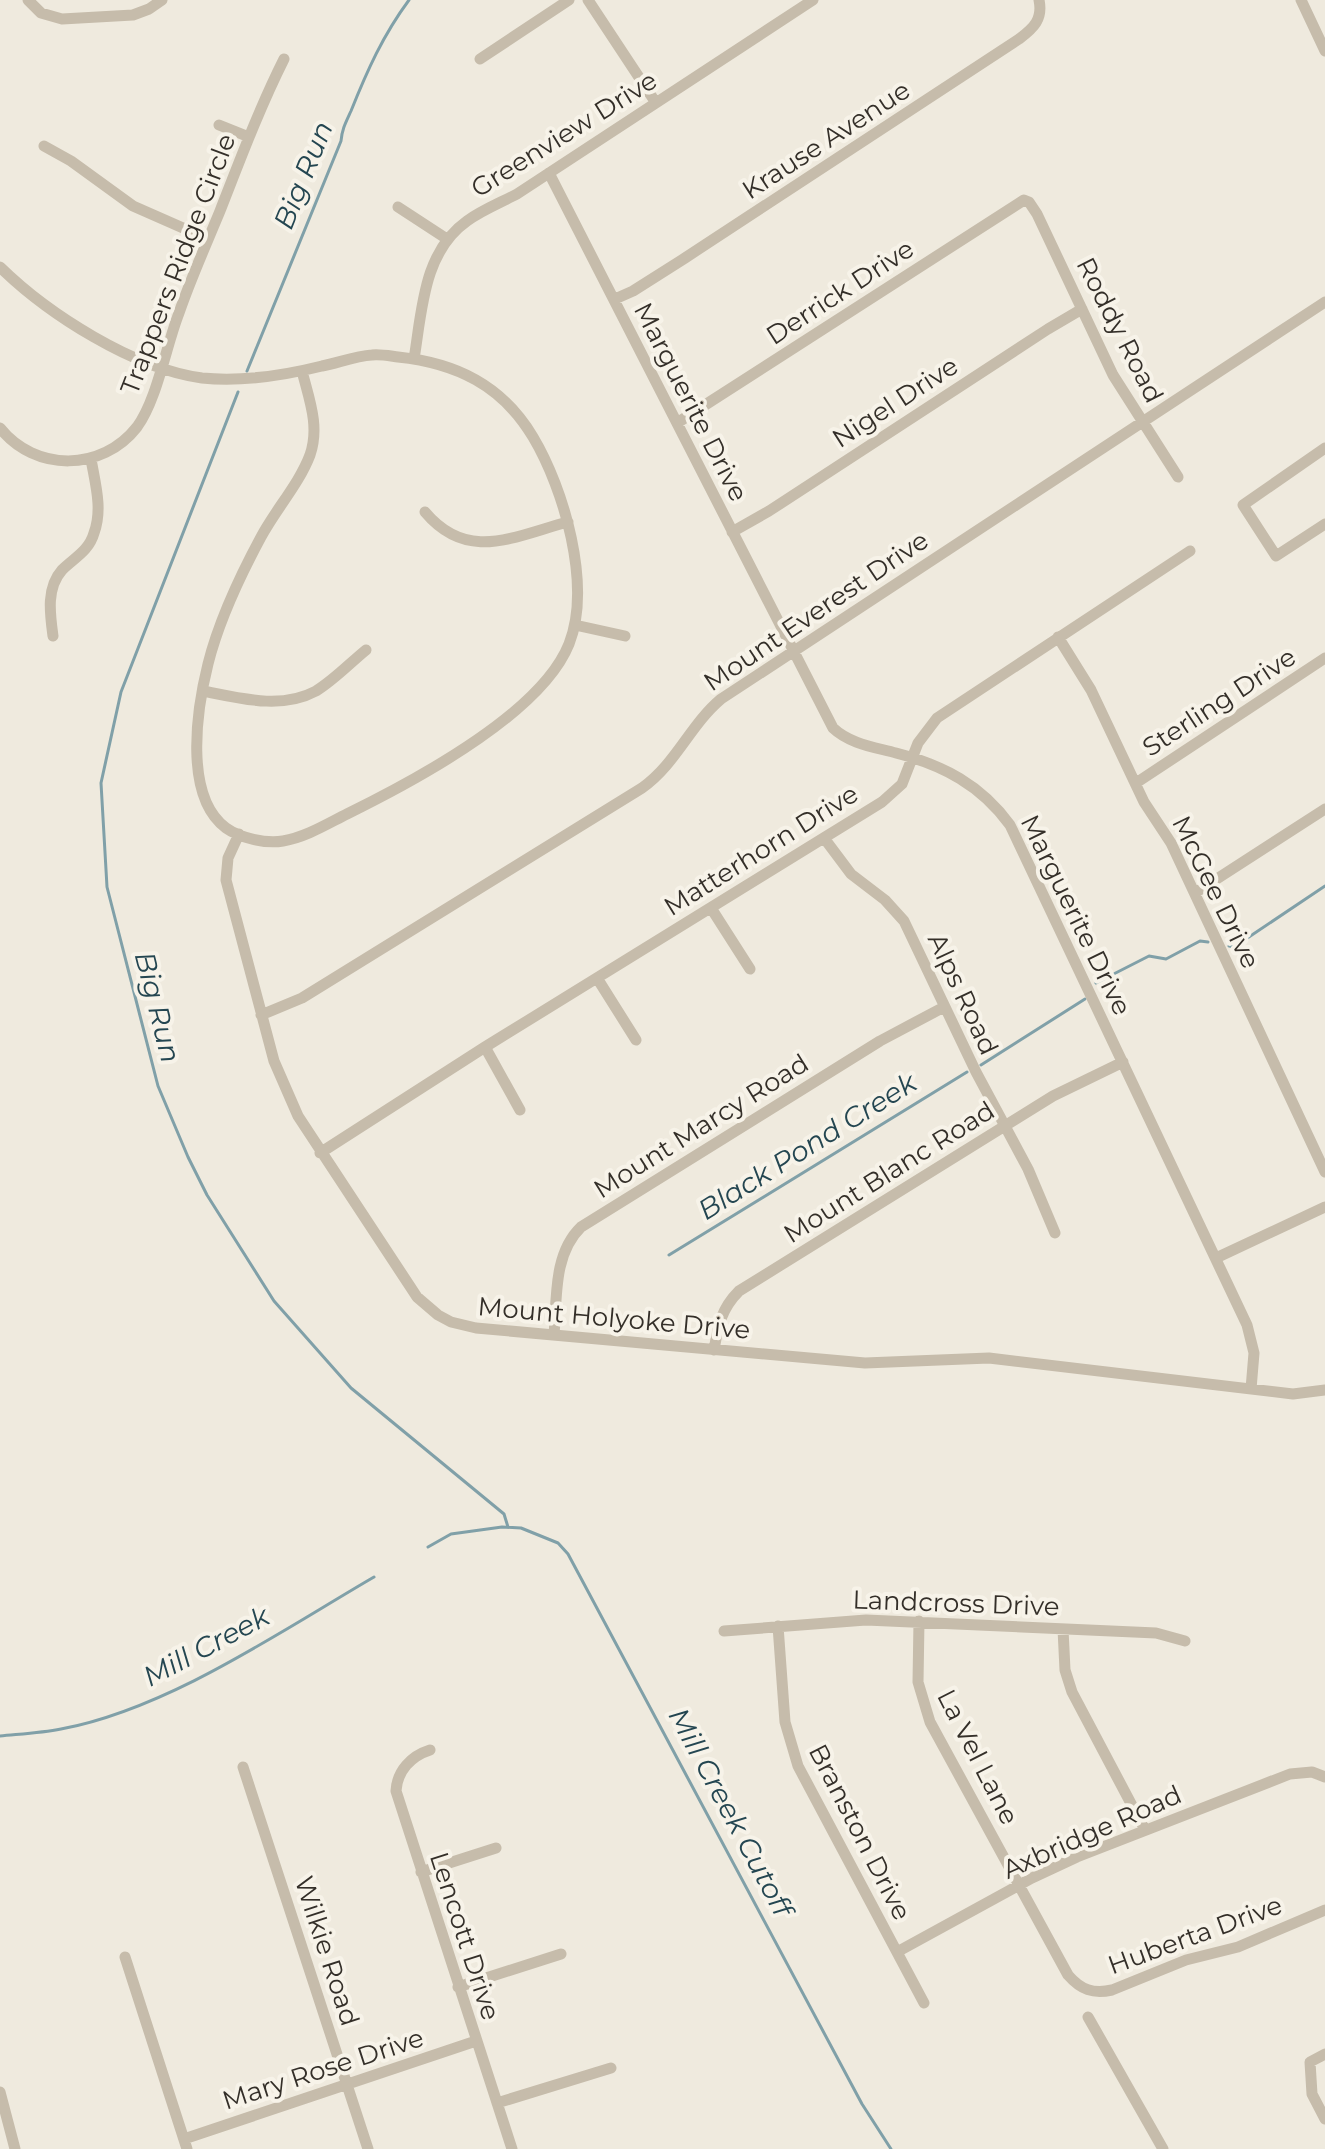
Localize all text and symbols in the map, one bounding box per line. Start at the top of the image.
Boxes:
street label: Greenview Drive [465,64,663,204]
street label: Krause Avenue [736,74,916,206]
water label: Big Run [266,116,340,234]
street label: Trappers Ridge Circle [114,129,242,399]
street label: Derrick Drive [760,232,920,352]
street label: Roddy Road [1070,252,1170,408]
street label: Marguerite Drive [627,297,755,507]
street label: Nigel Drive [826,349,964,455]
street label: Mount Everest Drive [698,524,934,698]
street label: Sterling Drive [1136,641,1302,763]
street label: Matterhorn Drive [658,777,864,923]
street label: Marguerite Drive [1014,810,1138,1020]
street label: McGee Drive [1165,810,1267,974]
street label: Alps Road [921,928,1005,1060]
water label: Big Run [128,948,188,1066]
street label: Mount Marcy Road [588,1047,814,1205]
water label: Black Pond Creek [691,1064,924,1227]
street label: Mount Blanc Road [778,1094,1000,1250]
street label: Mount Holyoke Drive [476,1290,752,1346]
street label: Landcross Drive [852,1583,1060,1623]
water label: Mill Creek [137,1598,276,1693]
street label: La Vel Lane [930,1684,1026,1830]
water label: Mill Creek Cutoff [662,1702,802,1925]
street label: Branston Drive [802,1739,918,1925]
street label: Axbridge Road [998,1778,1186,1886]
street label: Lencott Drive [423,1848,507,2024]
street label: Wilkie Road [288,1872,366,2030]
street label: Huberta Drive [1104,1889,1286,1981]
street label: Mary Rose Drive [218,2021,428,2117]

